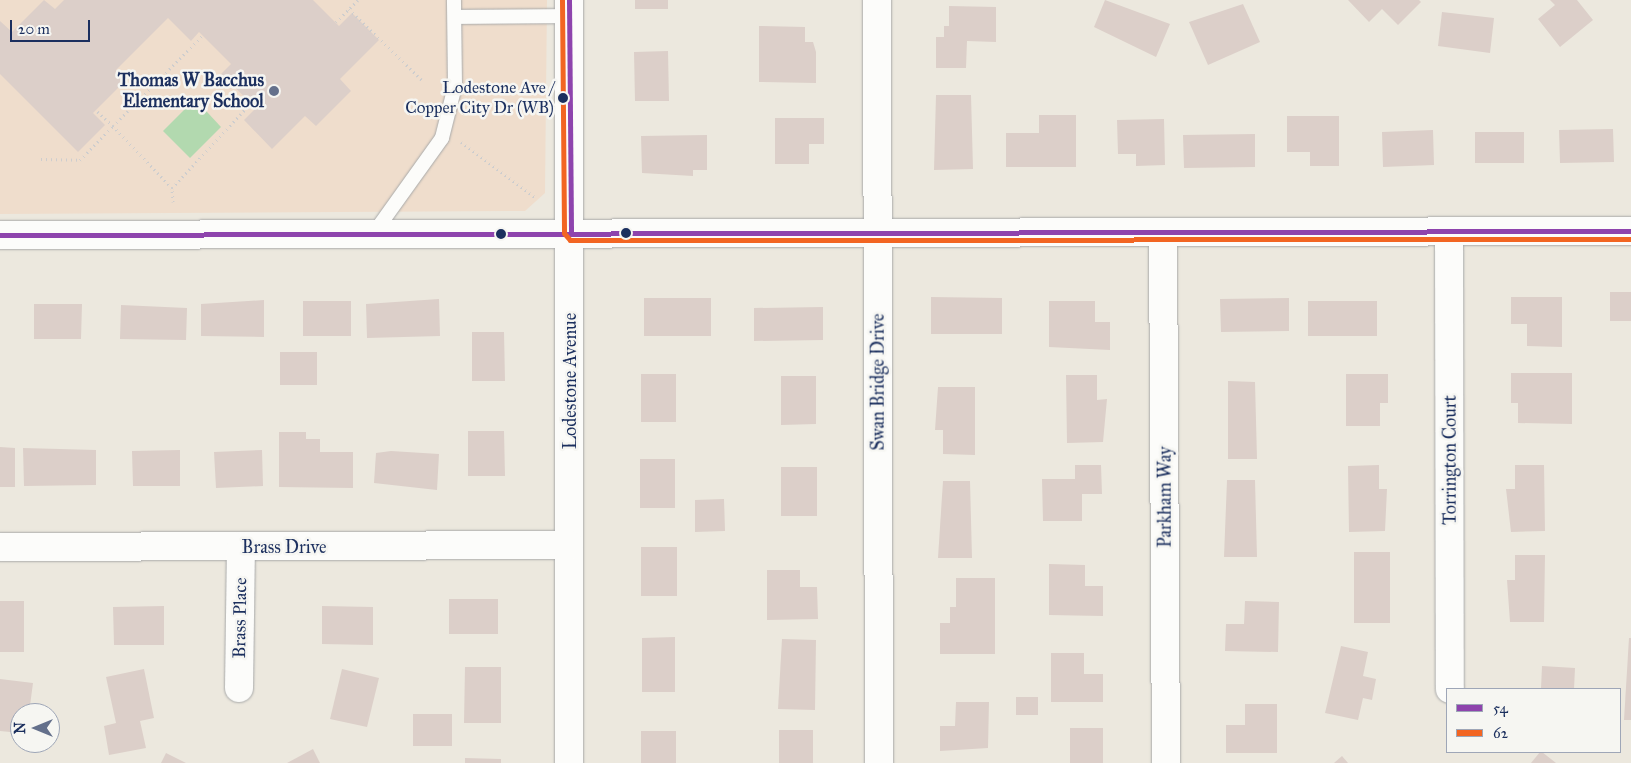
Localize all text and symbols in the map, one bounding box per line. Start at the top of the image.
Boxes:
scale bar [12,10,92,42]
text: 20 m [18,20,50,38]
place label: Thomas W Bacchus Elementary School [118,70,264,112]
place label: Lodestone Ave / Copper City Dr (WB) [405,78,554,118]
marker: Thomas W Bacchus Elementary School [268,85,280,97]
marker: Lodestone Ave / Copper City Dr (WB) [558,93,568,103]
unlabelled marker [621,228,631,238]
unlabelled marker [496,229,506,239]
street label: Lodestone Avenue [559,313,581,449]
street label: Swan Bridge Drive [867,313,889,451]
street label: Torrington Court [1439,395,1461,525]
street label: Parkham Way [1154,446,1176,548]
street label: Brass Drive [242,536,326,558]
street label: Brass Place [228,577,252,659]
legend [1446,688,1621,753]
text: 54 [1493,699,1508,717]
north arrow [10,703,60,753]
text: N [12,722,29,734]
text: 62 [1493,724,1508,742]

